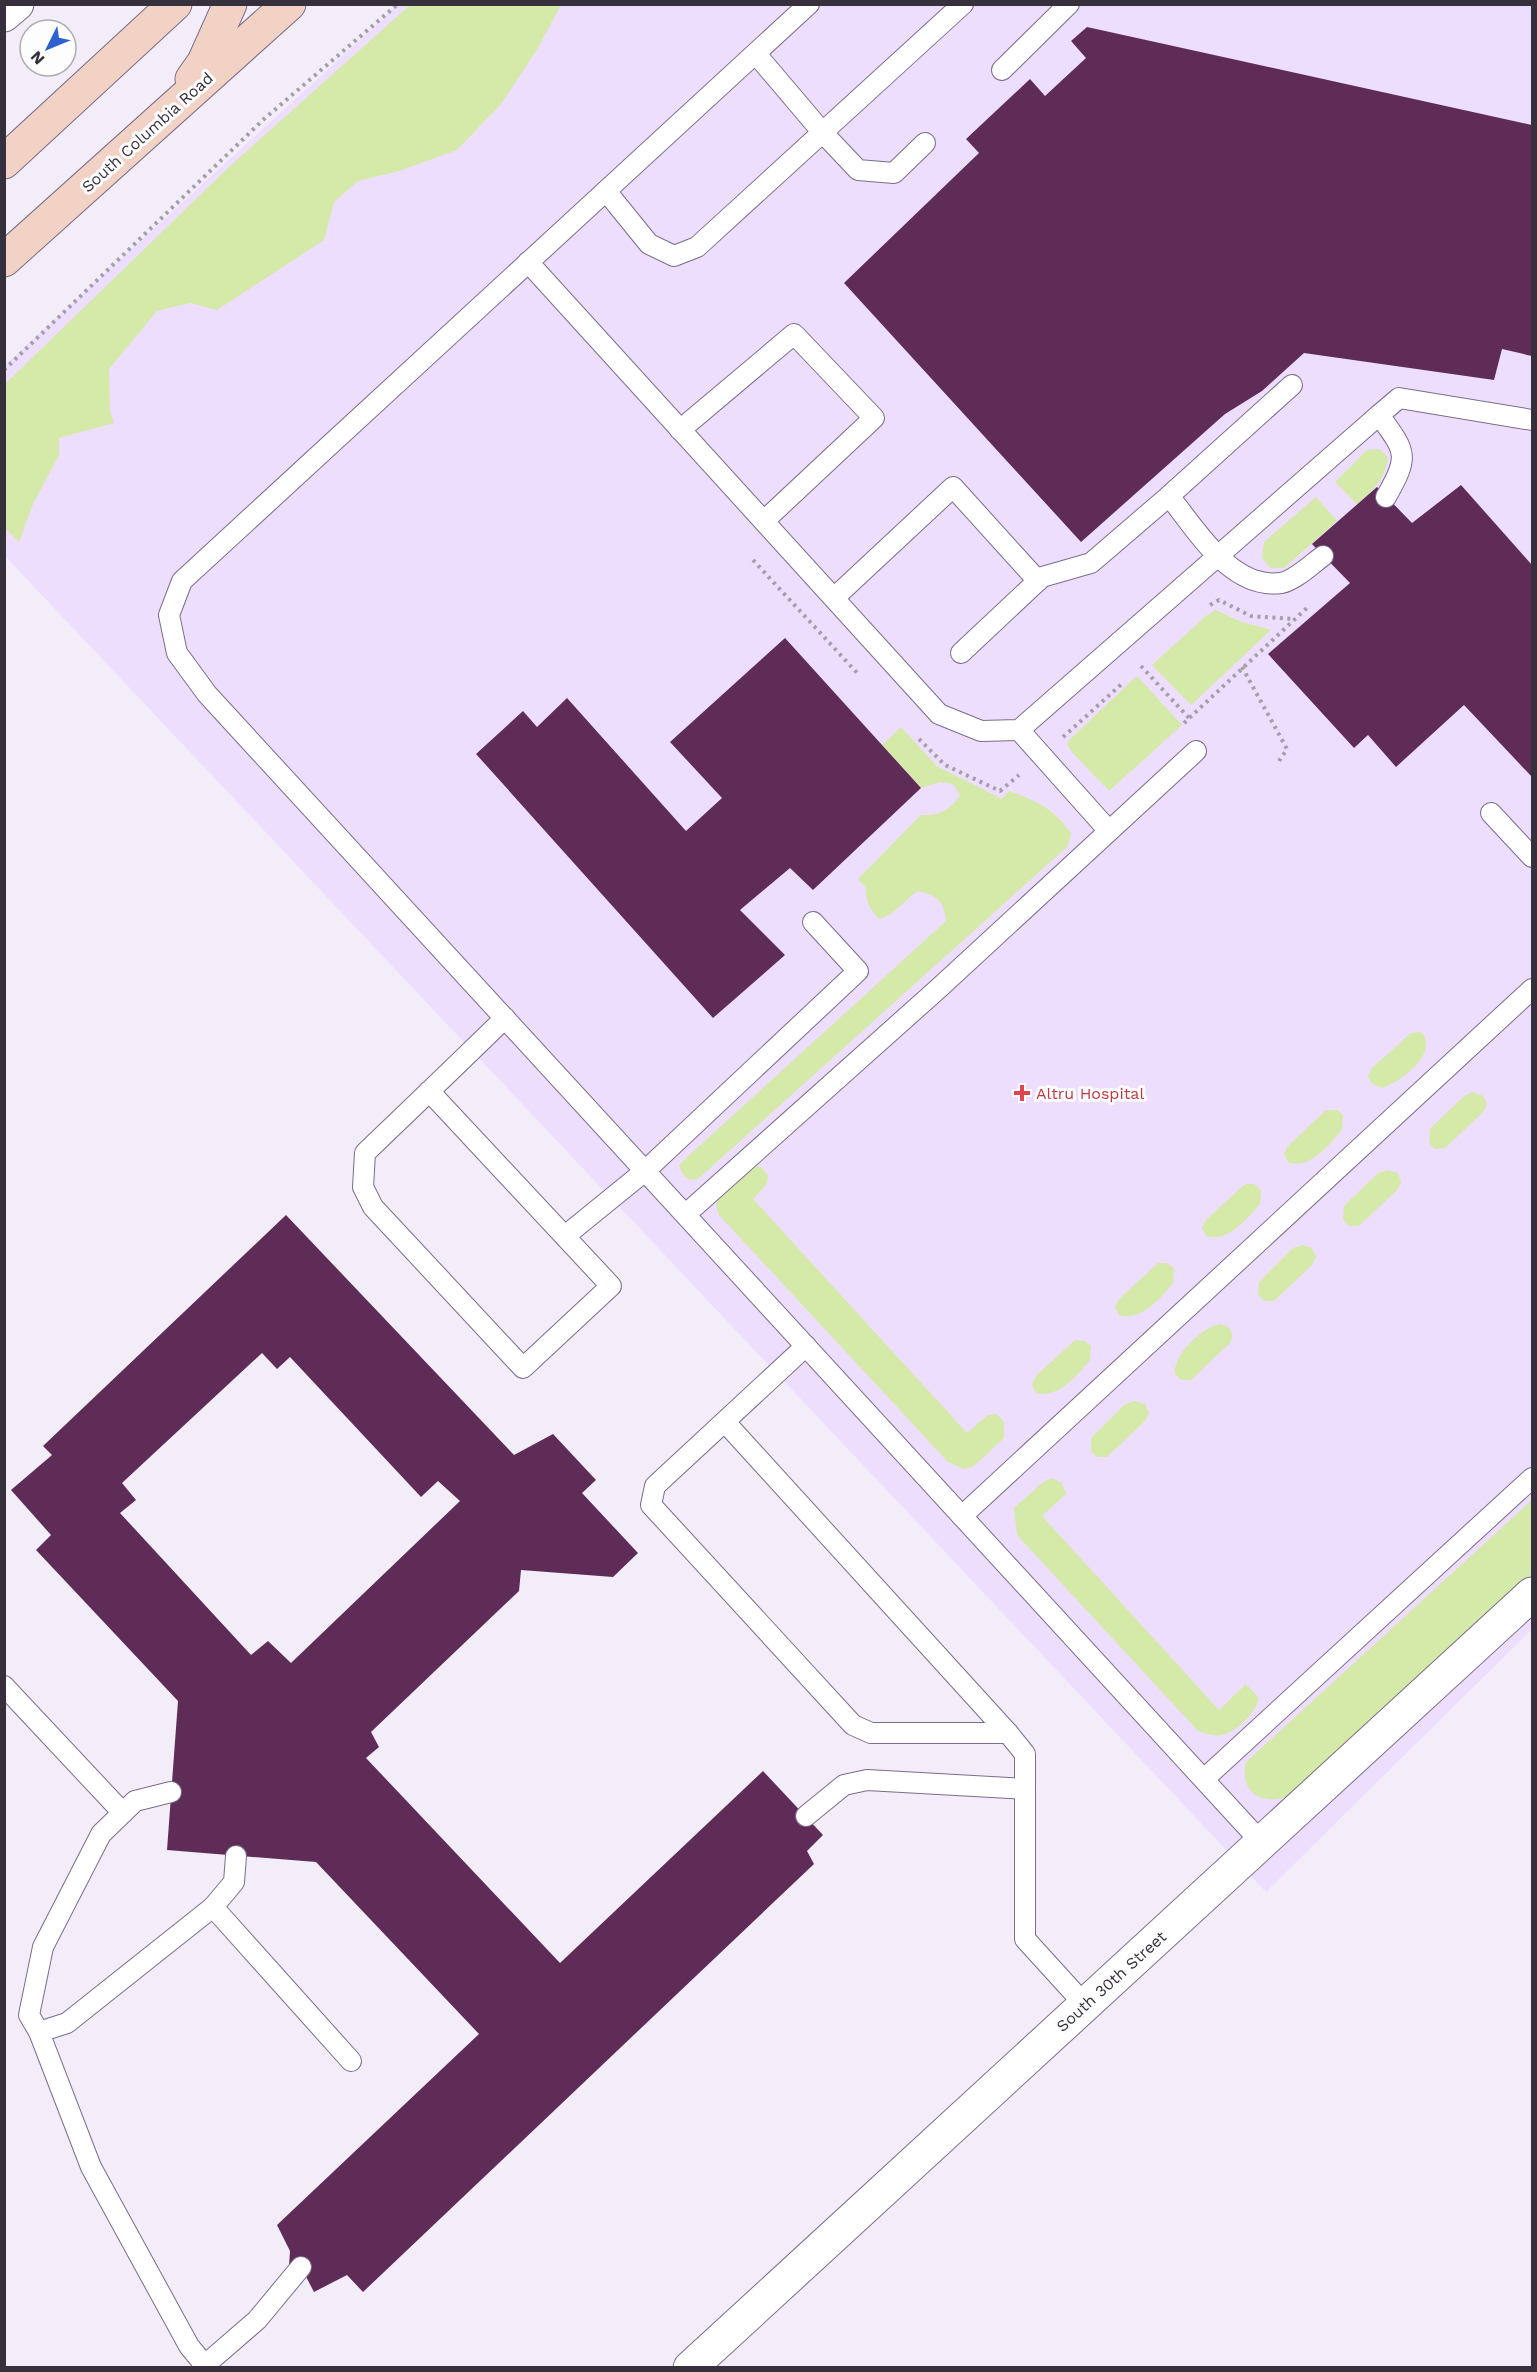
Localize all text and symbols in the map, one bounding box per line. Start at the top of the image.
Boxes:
north arrow [18,18,78,78]
text: N [26,47,48,69]
street label: South Columbia Road [78,68,217,196]
marker: Altru Hospital [1013,1084,1031,1102]
place label: Altru Hospital [1036,1084,1144,1103]
street label: South 30th Street [1052,1927,1170,2036]

